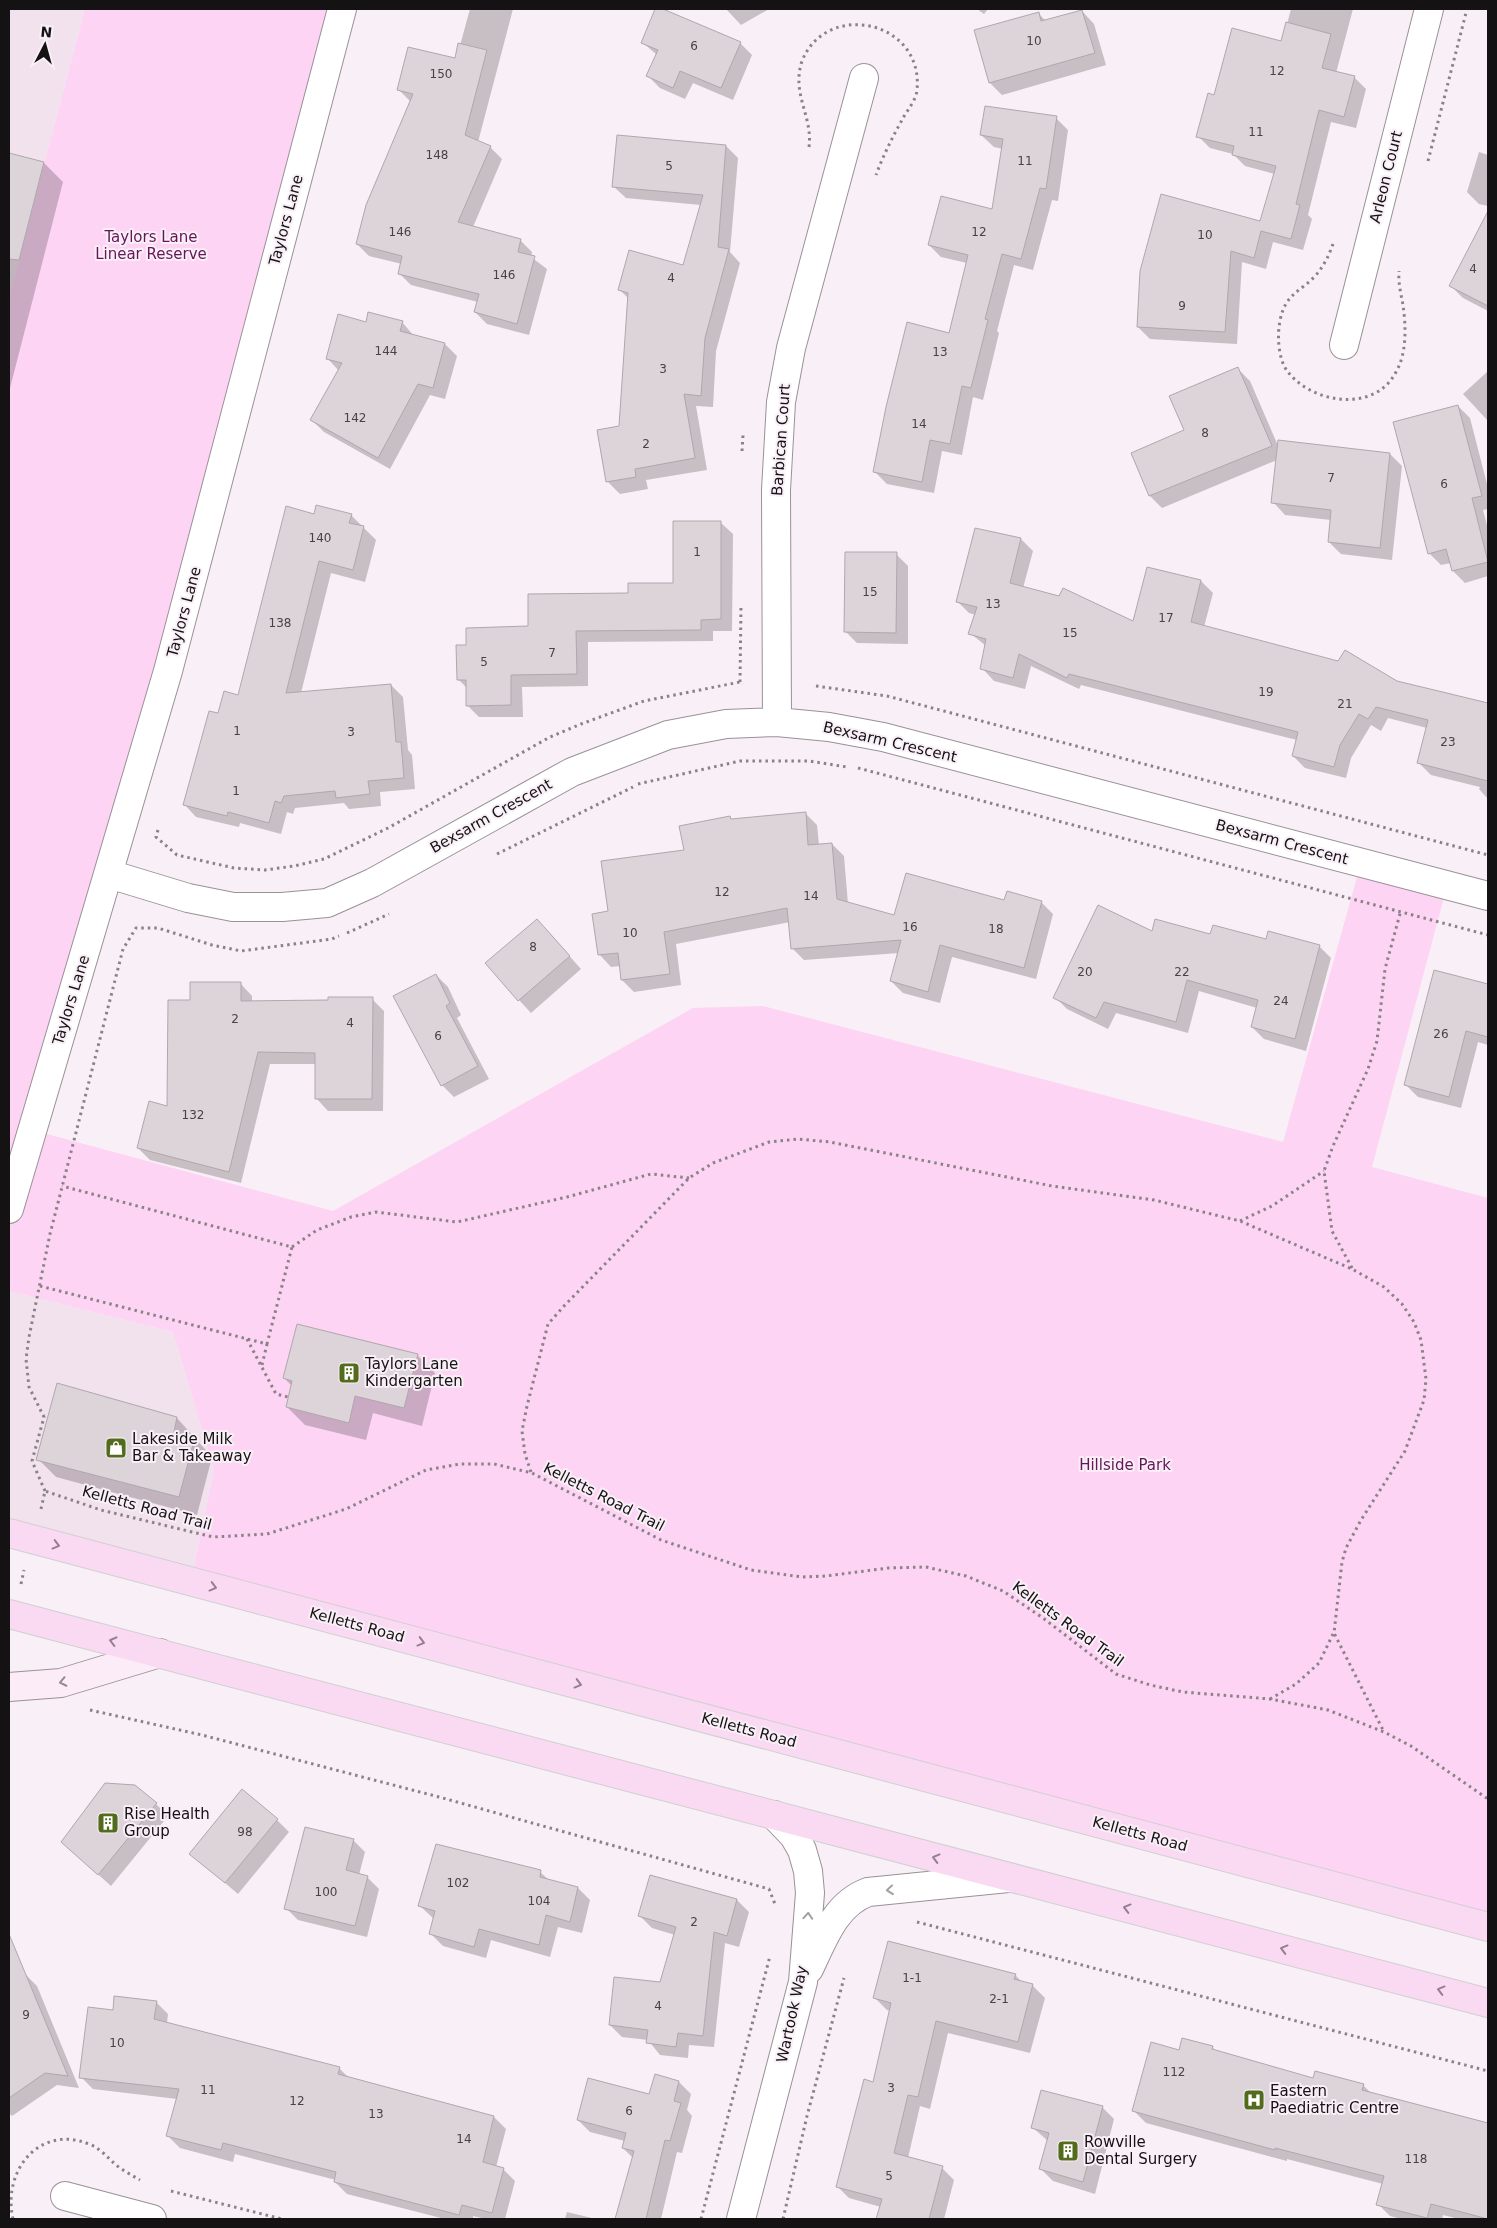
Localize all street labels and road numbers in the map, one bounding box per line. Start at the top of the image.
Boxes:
street label: Arleon Court [1366,129,1406,225]
street label: Taylors Lane [265,173,307,268]
street label: Barbican Court [768,383,794,497]
street label: Taylors Lane [163,565,205,660]
street label: Bexsarm Crescent [821,718,959,766]
street label: Bexsarm Crescent [427,775,555,857]
street label: Bexsarm Crescent [1214,816,1350,868]
street label: Taylors Lane [48,953,93,1048]
street label: Kelletts Road Trail [541,1459,667,1535]
street label: Kelletts Road Trail [80,1482,214,1534]
street label: Kelletts Road Trail [1009,1578,1127,1670]
street label: Kelletts Road [307,1604,407,1646]
street label: Kelletts Road [699,1709,799,1751]
street label: Kelletts Road [1090,1813,1190,1855]
street label: Wartook Way [773,1964,811,2064]

